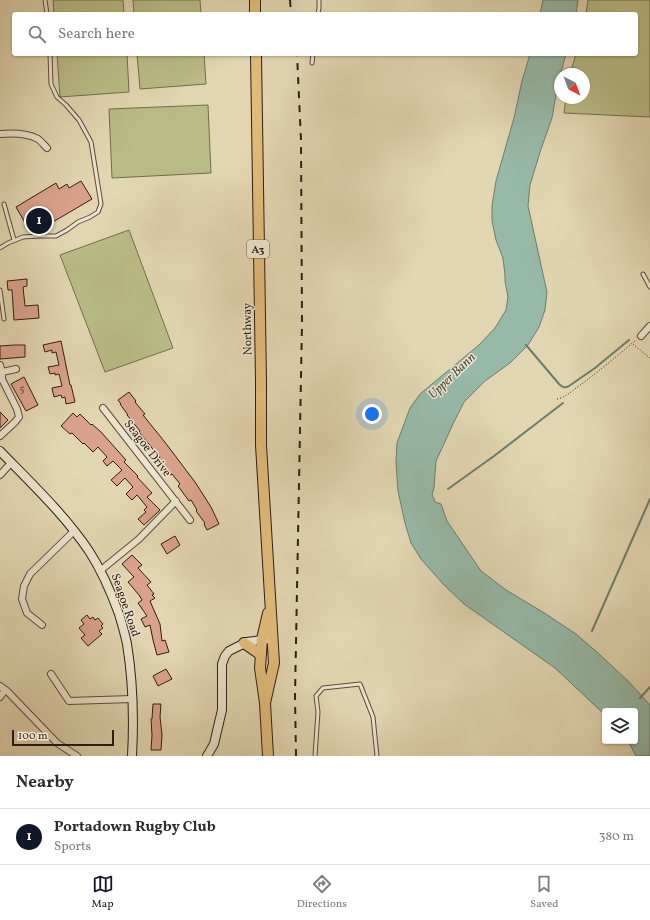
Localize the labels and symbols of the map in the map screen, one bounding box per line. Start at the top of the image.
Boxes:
north arrow [554,68,590,104]
pin: 1 [26,206,52,236]
road number: A3 [247,240,269,258]
street label: Northway [240,302,256,355]
water label: Upper Bann [425,349,480,404]
house number: 5 [20,382,25,396]
your location [362,404,382,424]
street label: Seagoe Drive [120,417,175,481]
street label: Seagoe Road [107,572,143,639]
scale bar [12,728,114,747]

